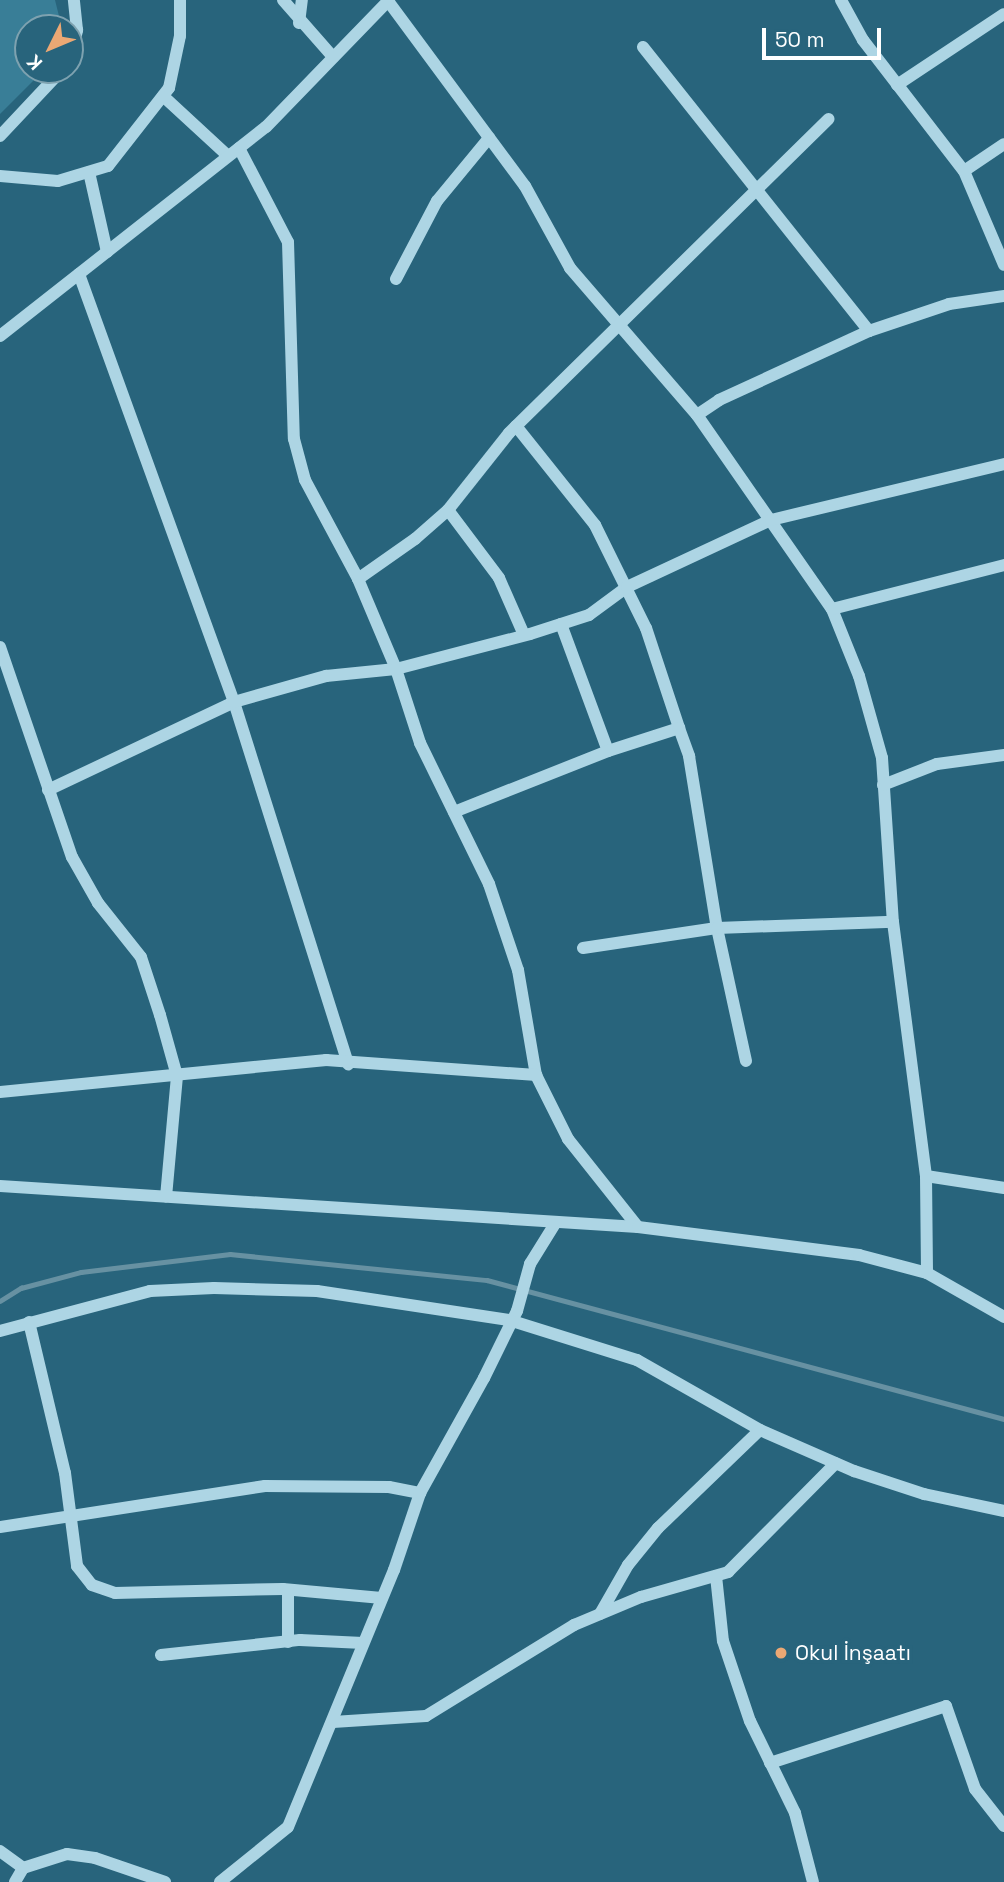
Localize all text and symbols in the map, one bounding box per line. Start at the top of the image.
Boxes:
north arrow [14,14,84,84]
scale bar [766,14,885,58]
text: 50 m [775,26,825,53]
text: K [22,49,48,75]
place label: Okul İnşaatı [795,1640,911,1666]
marker: Okul İnşaatı [773,1645,789,1661]

